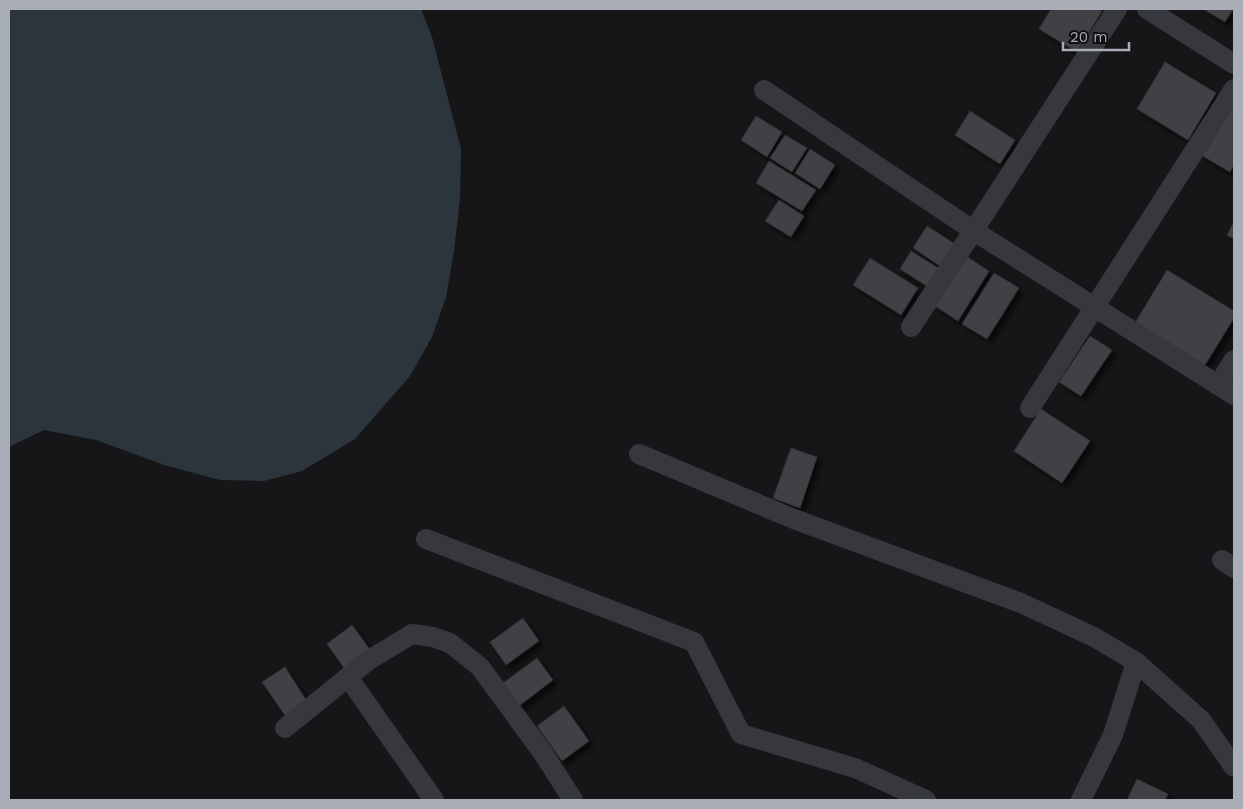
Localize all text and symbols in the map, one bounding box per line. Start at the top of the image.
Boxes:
scale bar [1063,20,1129,52]
text: 20 m [1070,28,1108,46]

